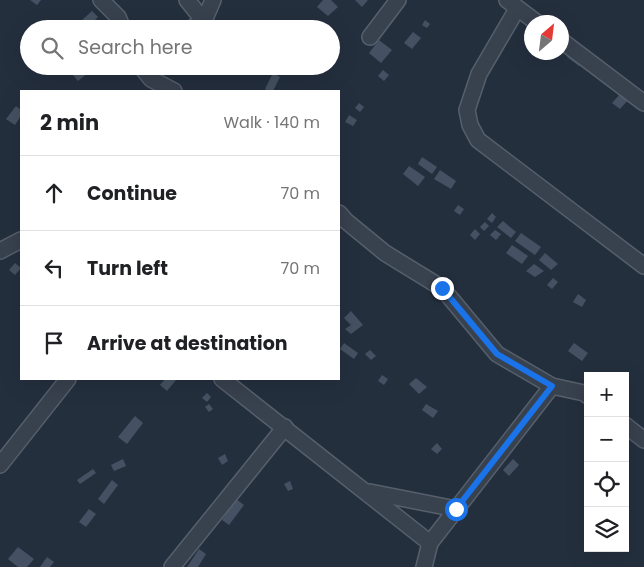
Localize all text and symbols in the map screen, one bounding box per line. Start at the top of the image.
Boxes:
north arrow [524,15,569,60]
search box [20,20,340,75]
icon: search [38,34,66,62]
text: Search here [78,34,192,61]
text: 2 min [40,108,99,137]
text: Walk · 140 m [223,111,320,134]
icon: ahead [40,179,68,207]
text: Continue [87,180,177,207]
text: 70 m [280,182,320,205]
icon: left [40,254,68,282]
text: Turn left [87,255,168,282]
text: 70 m [280,257,320,280]
route end [431,277,454,300]
icon: arrive [40,329,68,357]
text: Arrive at destination [87,330,288,357]
map controls [584,372,629,552]
button: + [584,372,629,417]
button: − [584,417,629,462]
button: locate [584,462,629,507]
route start [445,498,468,521]
button: layers [584,507,629,552]

